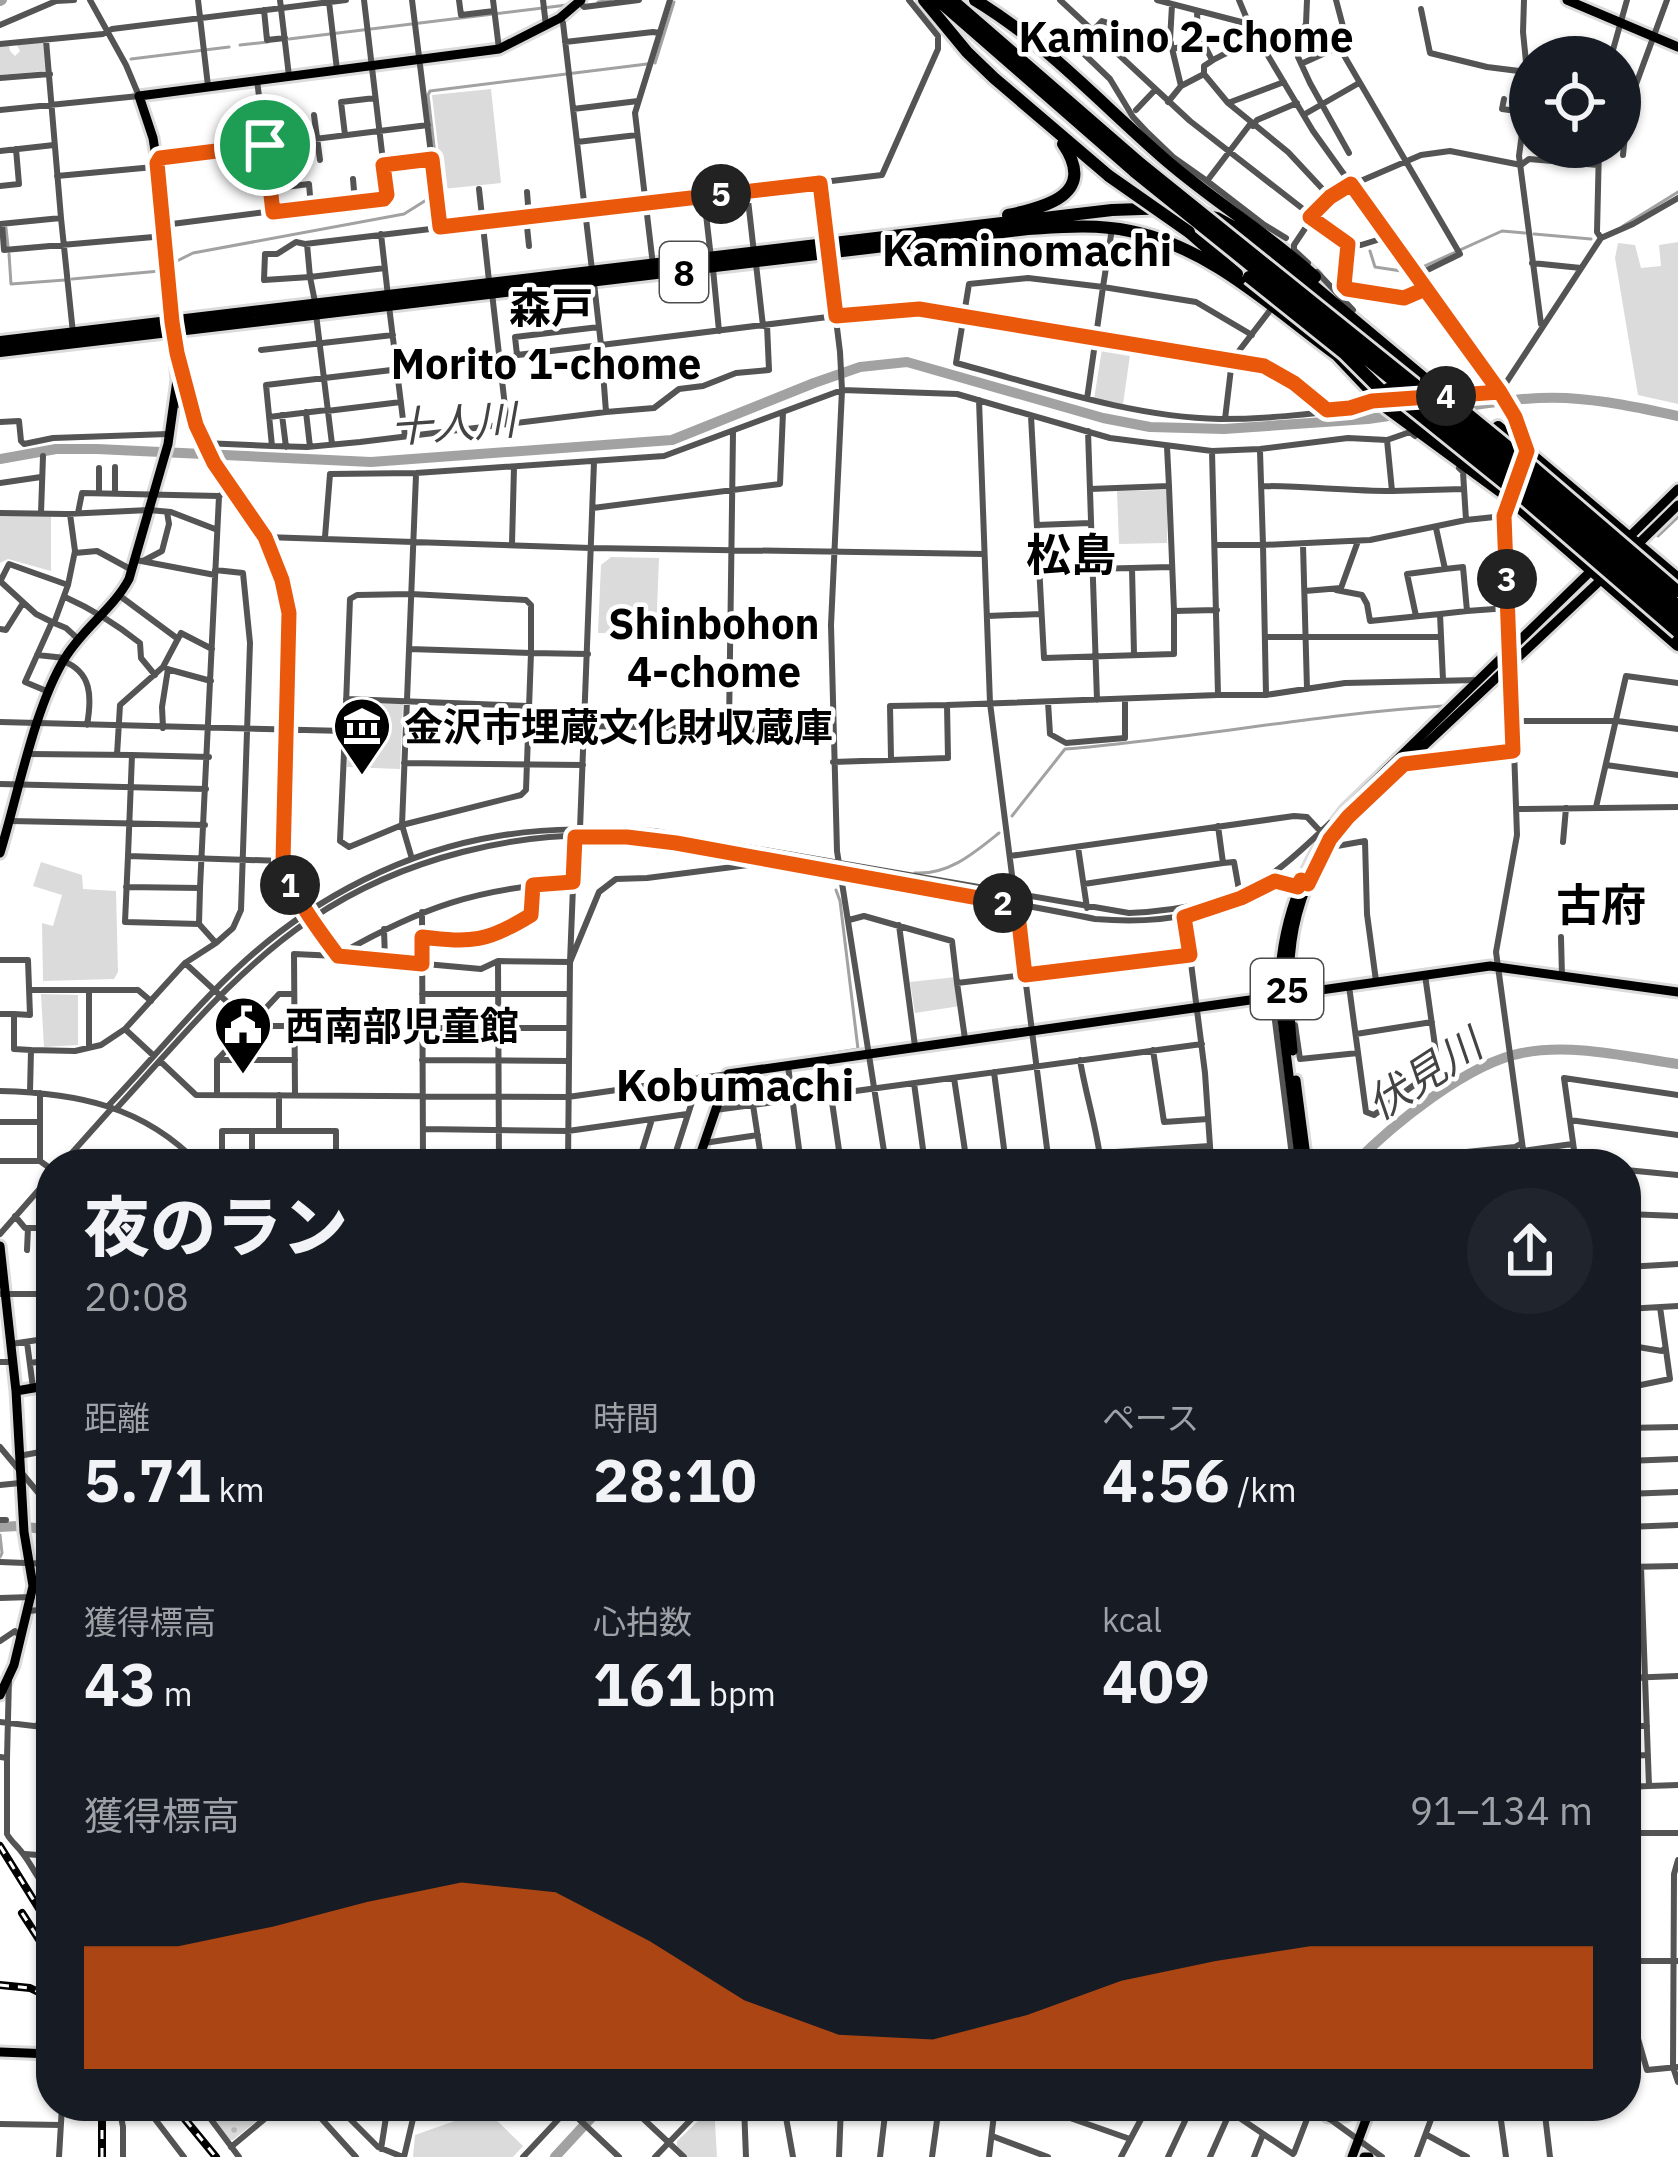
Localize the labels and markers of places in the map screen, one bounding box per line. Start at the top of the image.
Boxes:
pin [214,94,316,196]
pin: 5 [691,164,751,224]
pin: 4 [1416,366,1476,426]
pin: 3 [1477,549,1537,609]
museum icon: 金沢市埋蔵文化財収蔵庫 [331,695,393,777]
place label: 金沢市埋蔵文化財収蔵庫 [404,701,833,752]
pin: 1 [260,855,320,915]
pin: 2 [973,873,1033,933]
public building icon: 西南部児童館 [212,994,274,1076]
place label: 西南部児童館 [285,1000,519,1051]

